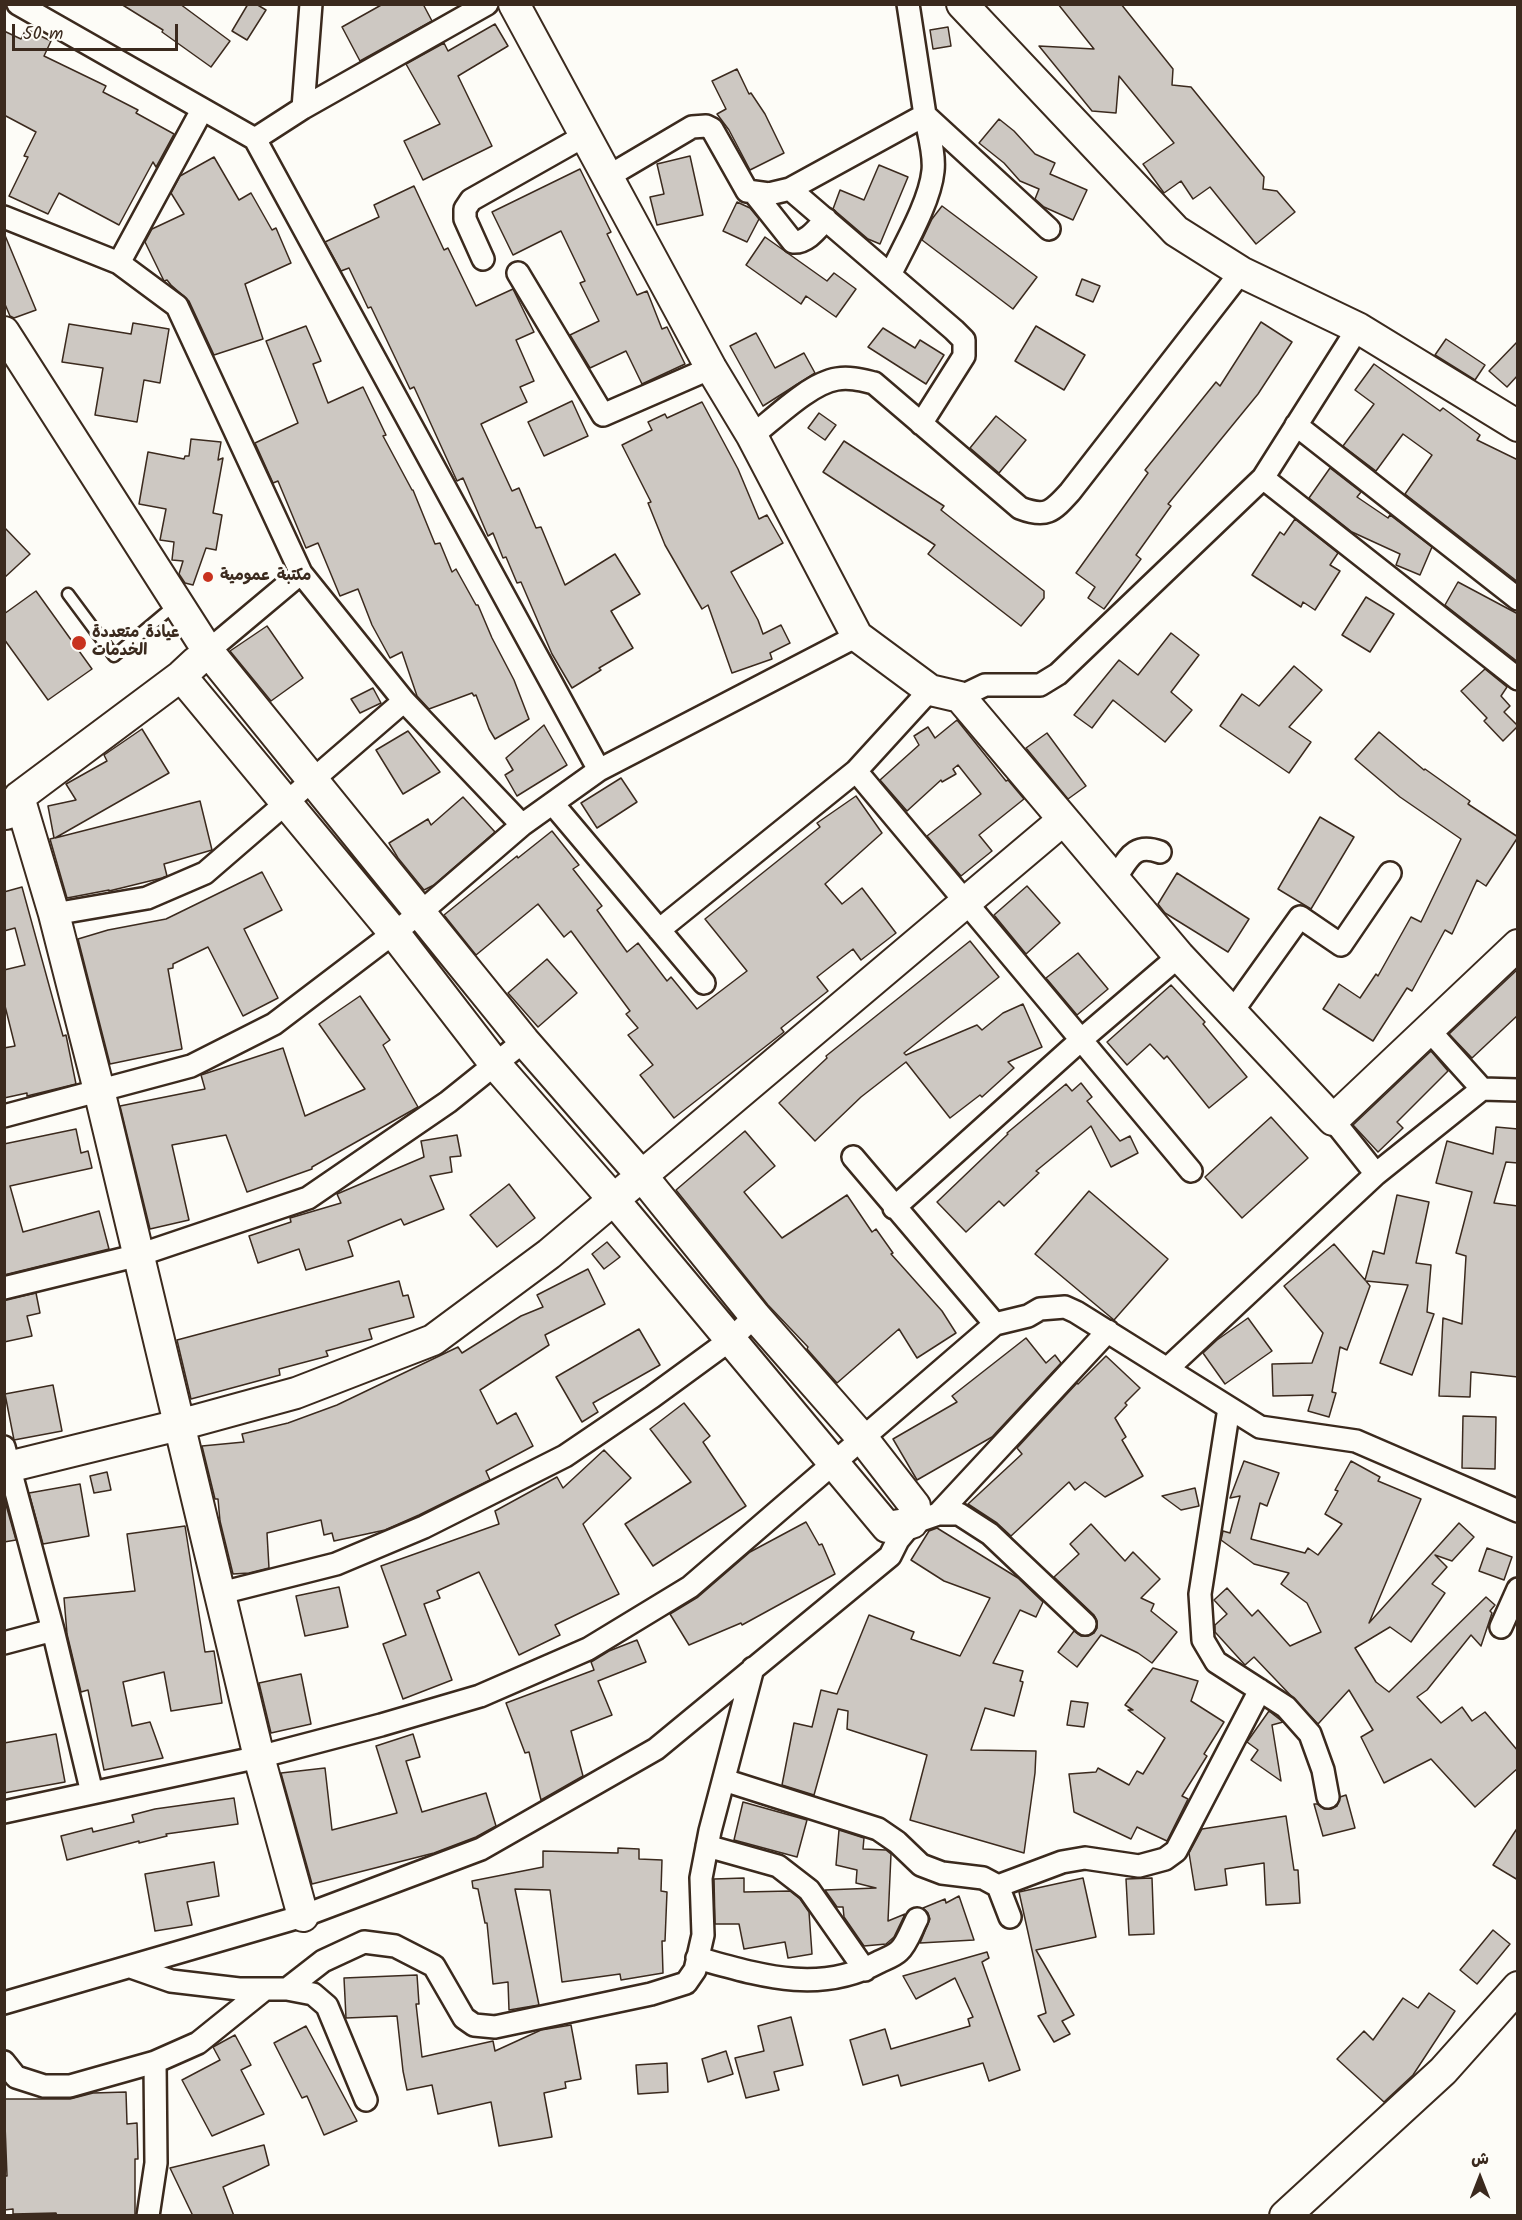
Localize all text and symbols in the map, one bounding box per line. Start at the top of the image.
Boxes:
scale bar [15,12,182,50]
text: 50 m [23,20,63,49]
place label: مكتبة عمومية [220,567,311,587]
marker: مكتبة عمومية [201,570,215,584]
place label: عيادة متعددة الخدمات [92,624,179,662]
marker: عيادة متعددة الخدمات [70,634,88,652]
text: ش [1471,2147,1489,2172]
north arrow [1450,2148,1510,2208]

